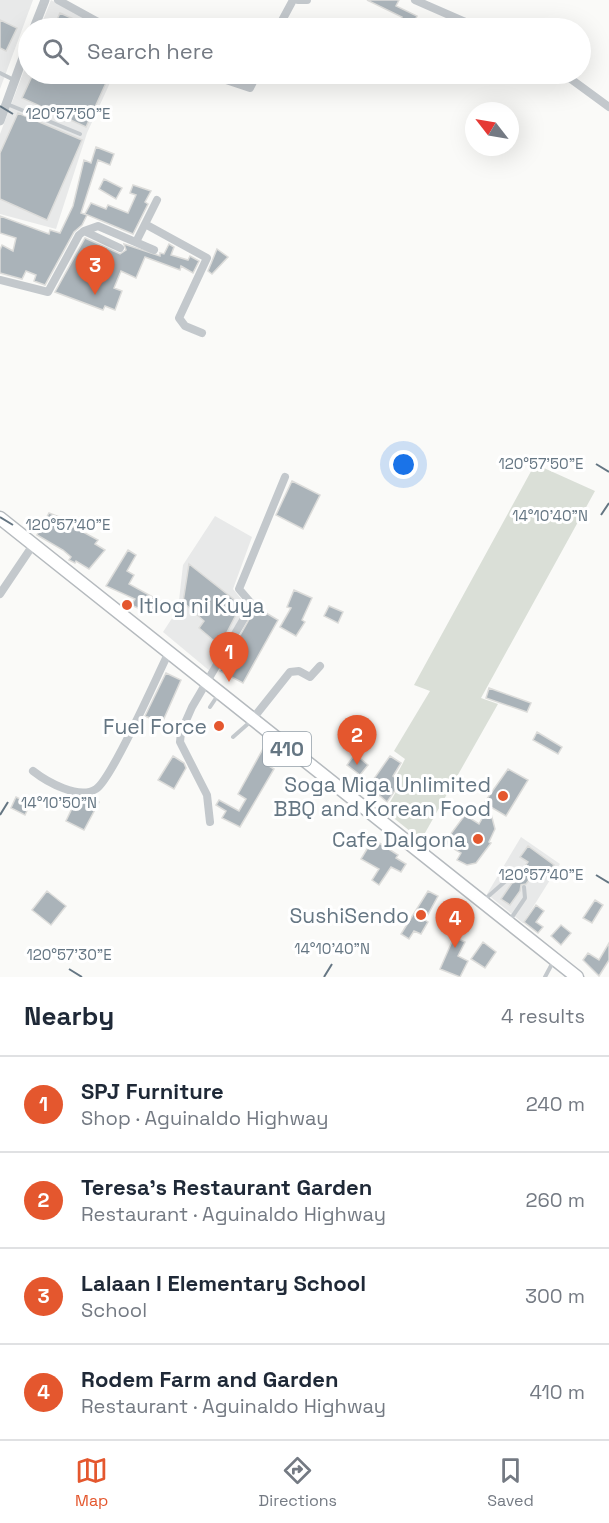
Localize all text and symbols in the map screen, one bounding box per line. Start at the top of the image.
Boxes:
search box [18,18,591,84]
icon: search [39,35,72,68]
text: Search here [87,37,214,65]
north arrow [465,102,519,156]
text: 120°57'50"E [25,104,111,123]
pin: 3 [76,246,115,295]
your location [389,450,418,479]
text: 120°57'50"E [498,454,584,473]
text: 14°10'40"N [512,506,588,525]
text: 120°57'40"E [26,515,110,534]
place label: Itlog ni Kuya [139,592,265,619]
marker: Itlog ni Kuya [120,598,134,612]
pin: 1 [210,632,248,682]
place label: Fuel Force [103,713,207,740]
pin: 2 [338,716,376,765]
marker: Fuel Force [212,719,226,733]
road number: 410 [263,732,311,766]
place label: Soga Miga Unlimited BBQ and Korean Food [274,771,491,822]
marker: Soga Miga Unlimited BBQ and Korean Food [496,789,510,803]
text: 14°10'50"N [21,793,97,812]
place label: Cafe Dalgona [332,826,466,853]
marker: Cafe Dalgona [471,832,485,846]
text: 120°57'40"E [499,865,583,884]
pin: 4 [436,898,474,948]
place label: SushiSendo [290,902,409,929]
marker: SushiSendo [414,908,428,922]
text: 14°10'40"N [294,939,370,958]
text: 120°57'30"E [26,945,112,964]
text: Nearby [24,999,114,1033]
text: 4 results [501,1003,585,1029]
text: SPJ Furniture [81,1077,224,1105]
text: 1 [39,1091,48,1117]
text: 240 m [526,1091,585,1117]
text: Shop · Aguinaldo Highway [81,1105,329,1131]
text: Teresa's Restaurant Garden [81,1173,372,1201]
text: 2 [38,1187,49,1213]
text: 260 m [526,1187,585,1213]
text: Restaurant · Aguinaldo Highway [81,1201,386,1227]
text: Lalaan I Elementary School [81,1269,366,1297]
text: 3 [37,1283,50,1309]
text: 300 m [525,1283,585,1309]
text: School [81,1297,147,1323]
text: Rodem Farm and Garden [81,1365,339,1393]
text: 4 [37,1379,50,1405]
text: 410 m [529,1379,585,1405]
text: Restaurant · Aguinaldo Highway [81,1393,386,1419]
tab: Map [75,1454,108,1511]
tab: Directions [259,1454,337,1511]
tab: Saved [487,1454,534,1511]

